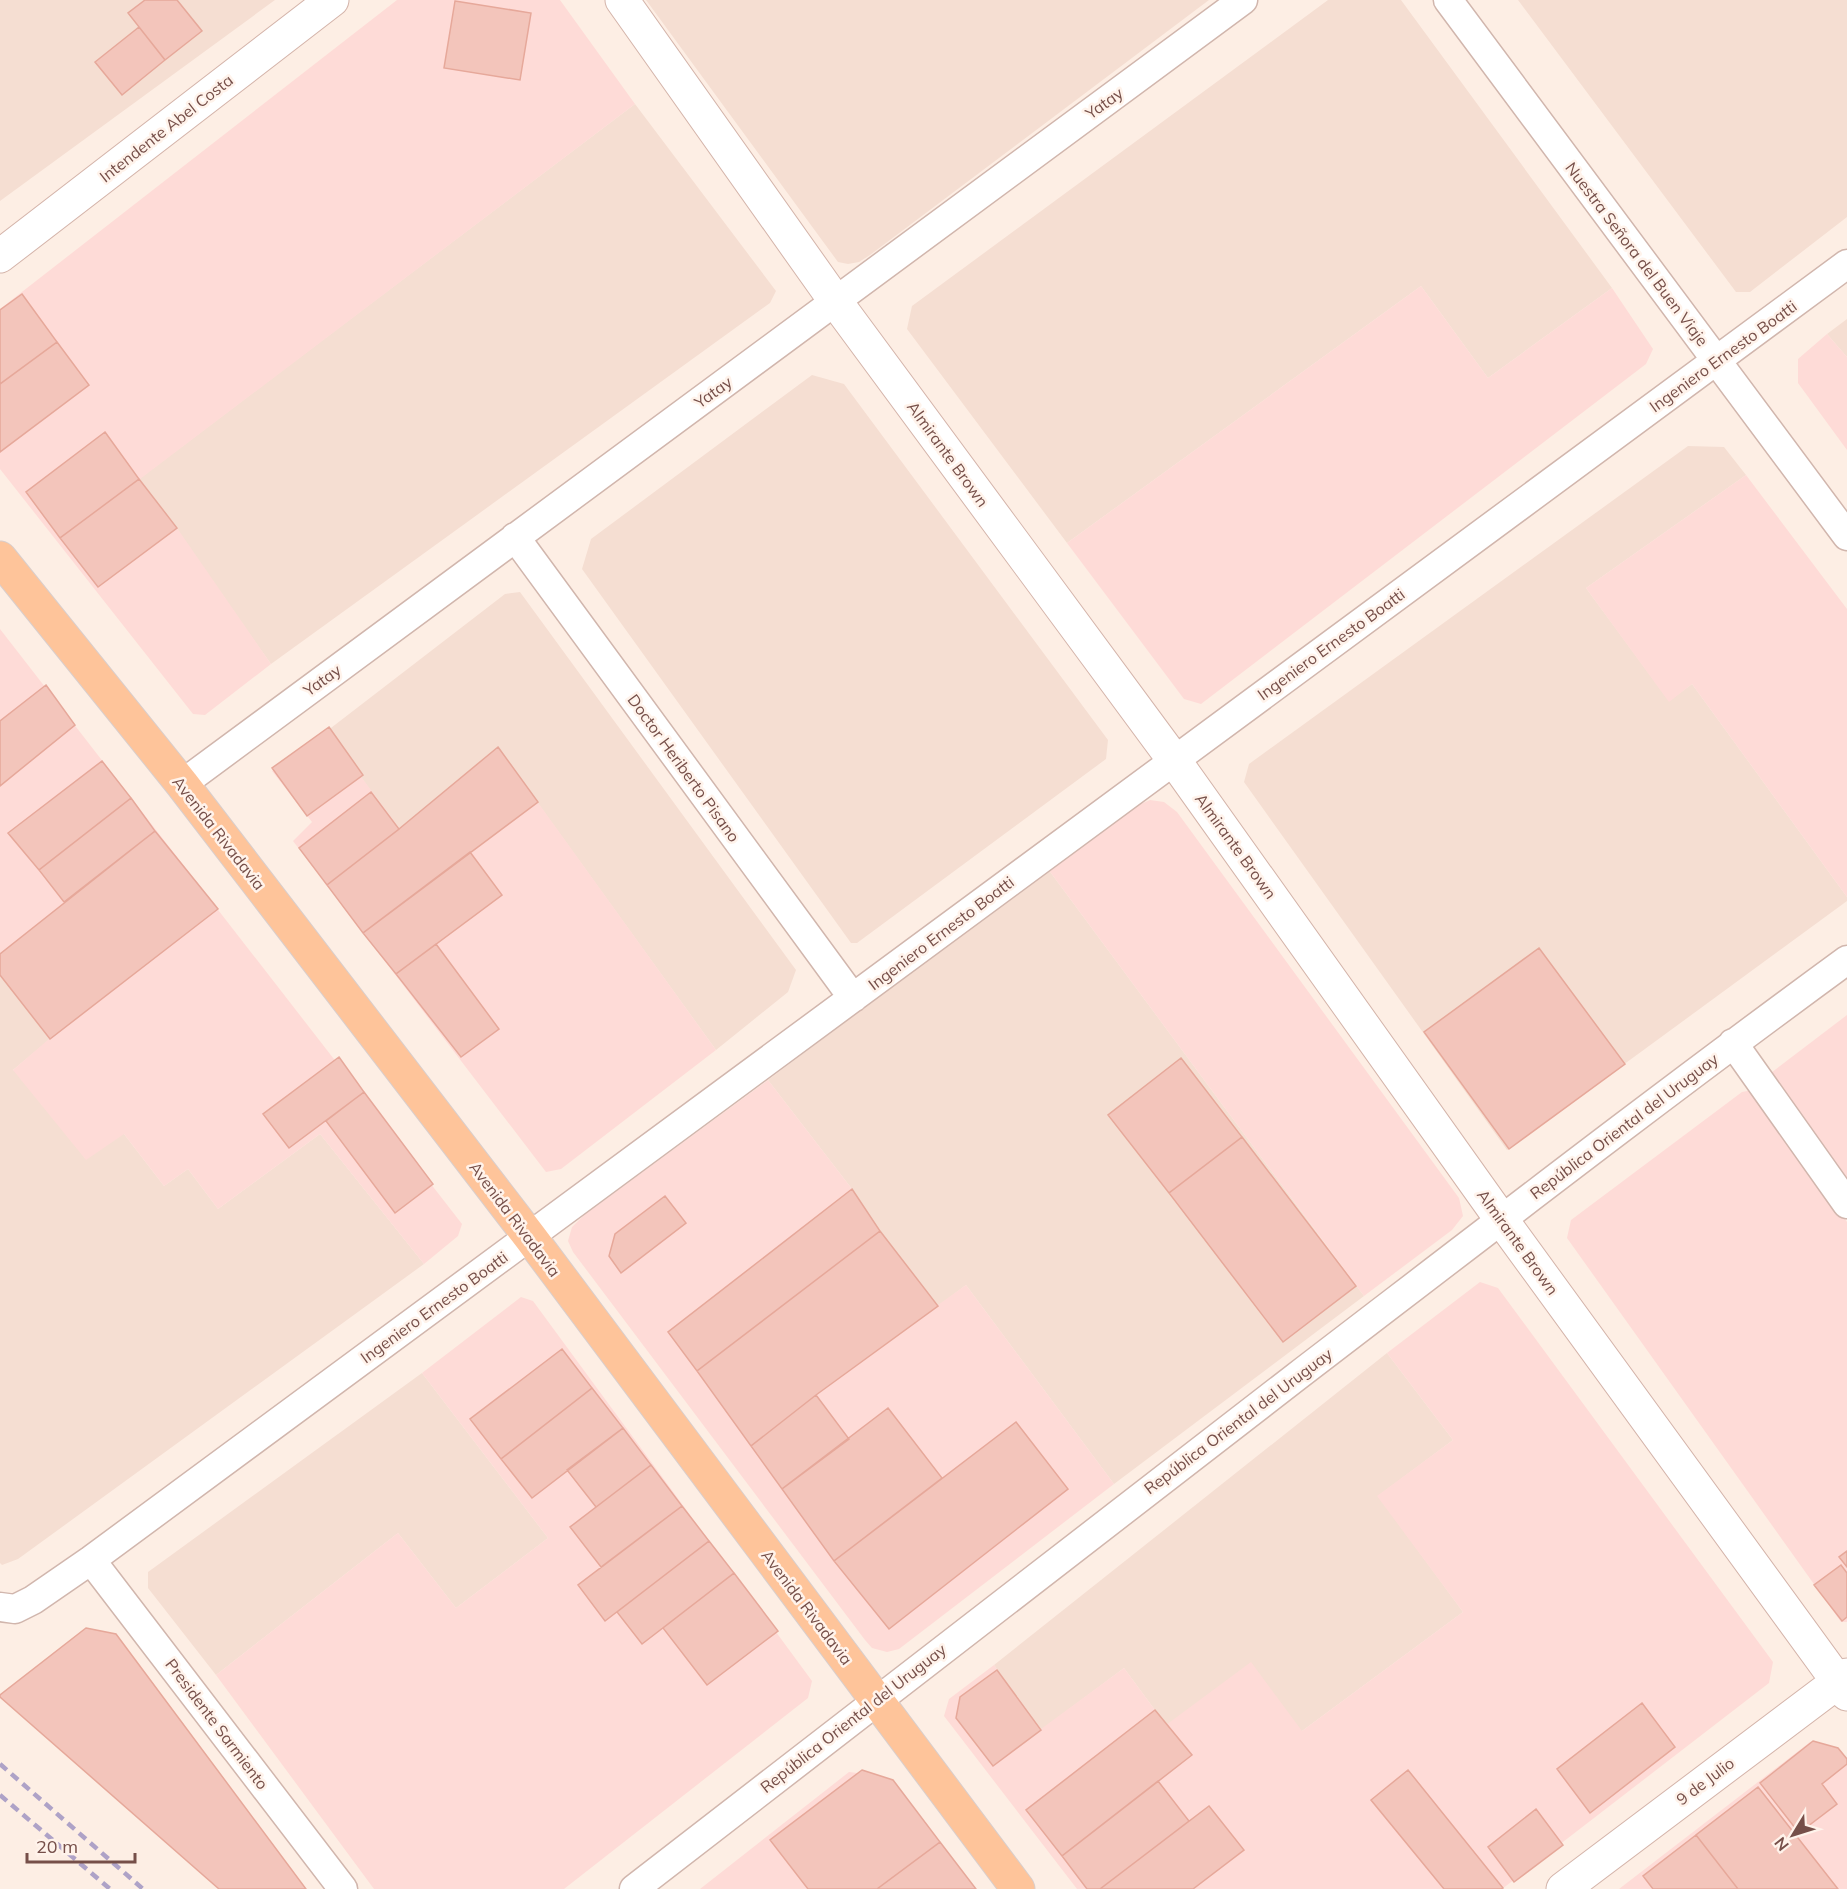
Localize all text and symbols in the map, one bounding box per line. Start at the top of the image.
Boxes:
street label: Intendente Abel Costa [95,70,237,186]
street label: Yatay [1080,82,1127,124]
street label: Nuestra Señora del Buen Viaje [1561,158,1713,350]
street label: Ingeniero Ernesto Boatti [1645,296,1801,416]
street label: Yatay [689,371,736,413]
street label: Almirante Brown [903,397,993,511]
street label: Ingeniero Ernesto Boatti [1253,584,1409,704]
street label: Yatay [298,659,345,701]
street label: Doctor Heriberto Pisano [624,690,744,846]
street label: Avenida Rivadavia [168,772,270,894]
street label: Almirante Brown [1191,789,1281,903]
street label: Ingeniero Ernesto Boatti [864,872,1018,994]
street label: República Oriental del Uruguay [1526,1048,1722,1203]
street label: Avenida Rivadavia [465,1158,565,1280]
street label: Almirante Brown [1473,1185,1563,1299]
street label: Ingeniero Ernesto Boatti [356,1247,512,1367]
street label: República Oriental del Uruguay [1140,1343,1336,1498]
street label: Avenida Rivadavia [757,1546,857,1668]
street label: República Oriental del Uruguay [756,1639,950,1797]
street label: Presidente Sarmiento [161,1655,273,1793]
street label: 9 de Julio [1672,1753,1738,1809]
north arrow [1763,1805,1823,1865]
scale bar [27,1826,135,1864]
text: N [1770,1833,1793,1855]
text: 20 m [36,1835,78,1858]

